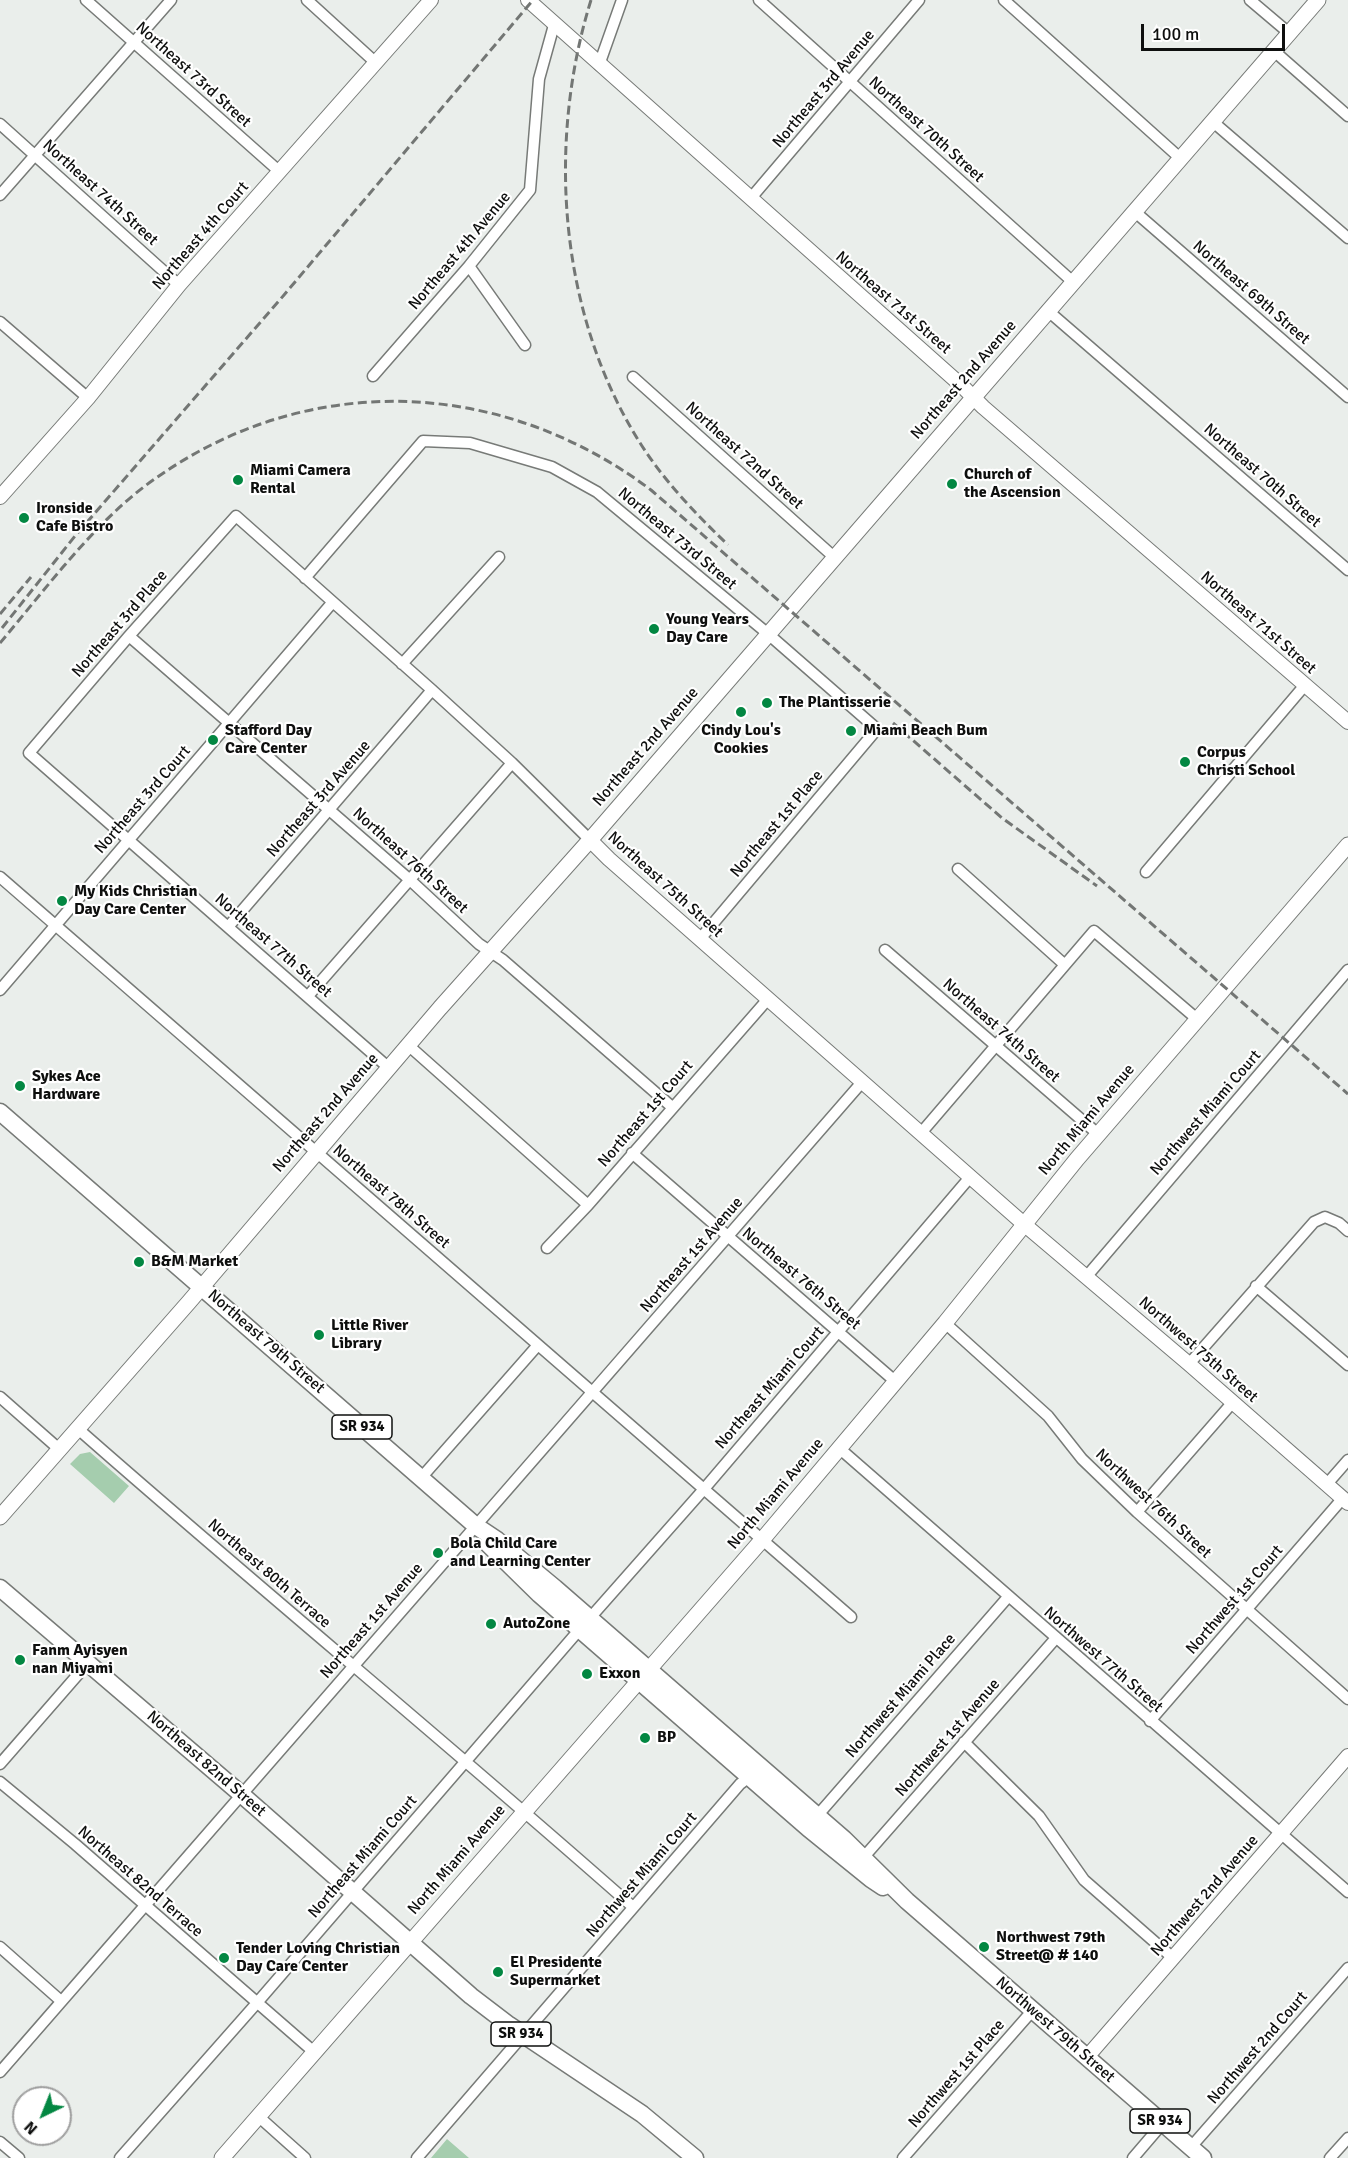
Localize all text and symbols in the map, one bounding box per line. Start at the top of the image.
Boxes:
scale bar [1144,12,1288,50]
street label: Northeast 73rd Street [131,18,255,132]
text: 100 m [1152,23,1199,45]
street label: Northeast 3rd Avenue [769,26,879,152]
street label: Northeast 70th Street [864,73,988,187]
street label: Northeast 74th Street [38,136,162,250]
street label: Northeast 4th Court [149,178,253,294]
street label: Northeast 4th Avenue [405,188,515,314]
street label: Northeast 69th Street [1189,237,1313,349]
street label: Northeast 71st Street [831,248,955,358]
street label: Northeast 2nd Avenue [907,317,1021,443]
street label: Northeast 72nd Street [681,398,807,514]
street label: Northeast 70th Street [1200,420,1324,532]
place label: Miami Camera Rental [250,461,351,499]
place label: Church of the Ascension [964,465,1061,503]
marker: Miami Camera Rental [231,473,245,487]
marker: Church of the Ascension [945,477,959,491]
street label: Northeast 73rd Street [614,484,740,594]
place label: Ironside Cafe Bistro [36,499,113,537]
marker: Ironside Cafe Bistro [17,511,31,525]
street label: Northeast 3rd Place [68,567,172,681]
street label: Northeast 71st Street [1196,568,1320,678]
place label: Young Years Day Care [666,610,749,648]
marker: Young Years Day Care [647,622,661,636]
street label: Northeast 2nd Avenue [589,684,703,810]
place label: The Plantisserie [779,693,891,713]
marker: The Plantisserie [760,696,774,710]
marker: Cindy Lou's Cookies [734,705,748,719]
place label: Stafford Day Care Center [225,721,312,759]
place label: Cindy Lou's Cookies [701,721,781,759]
place label: Miami Beach Bum [863,721,988,741]
marker: Miami Beach Bum [844,724,858,738]
marker: Stafford Day Care Center [206,733,220,747]
street label: Northeast 3rd Avenue [263,737,375,861]
street label: Northeast 3rd Court [91,742,195,858]
place label: Corpus Christi School [1197,743,1295,781]
marker: Corpus Christi School [1178,755,1192,769]
street label: Northeast 1st Place [727,766,827,882]
street label: Northeast 76th Street [348,804,472,918]
street label: Northeast 75th Street [603,828,727,942]
place label: My Kids Christian Day Care Center [74,882,197,920]
street label: Northeast 77th Street [211,890,335,1002]
marker: My Kids Christian Day Care Center [55,894,69,908]
street label: Northeast 74th Street [939,975,1063,1087]
street label: Northwest Miami Court [1146,1047,1266,1179]
street label: Northeast 2nd Avenue [269,1050,383,1176]
street label: Northeast 1st Court [594,1057,698,1171]
street label: North Miami Avenue [1035,1060,1139,1180]
place label: Sykes Ace Hardware [32,1067,101,1105]
marker: Sykes Ace Hardware [13,1079,27,1093]
street label: Northeast 78th Street [329,1141,453,1253]
street label: Northeast 1st Avenue [637,1193,747,1317]
street label: Northeast 76th Street [738,1224,864,1334]
place label: B&M Market [151,1252,238,1272]
marker: B&M Market [132,1255,146,1269]
street label: Northeast 79th Street [204,1286,328,1398]
street label: Northwest 75th Street [1134,1293,1262,1407]
place label: Little River Library [331,1316,408,1354]
street label: Northeast Miami Court [711,1323,829,1453]
marker: Little River Library [312,1328,326,1342]
road number: SR 934 [332,1415,392,1439]
street label: North Miami Avenue [724,1434,828,1554]
street label: Northwest 76th Street [1091,1445,1215,1563]
street label: Northeast 80th Terrace [204,1515,334,1633]
place label: Bola Child Care and Learning Center [450,1534,591,1572]
street label: Northwest 1st Court [1182,1542,1288,1658]
marker: Bola Child Care and Learning Center [431,1546,445,1560]
street label: Northeast 1st Avenue [317,1559,427,1683]
street label: Northwest 77th Street [1039,1603,1167,1717]
place label: AutoZone [503,1614,570,1634]
marker: AutoZone [484,1617,498,1631]
street label: Northwest Miami Place [842,1630,960,1762]
place label: Fanm Ayisyen nan Miyami [32,1641,128,1679]
marker: Fanm Ayisyen nan Miyami [13,1653,27,1667]
place label: Exxon [599,1664,640,1684]
marker: Exxon [580,1667,594,1681]
street label: Northwest 1st Avenue [892,1675,1004,1801]
street label: Northeast 82nd Street [142,1707,270,1821]
place label: BP [657,1728,676,1748]
marker: BP [638,1731,652,1745]
street label: Northeast Miami Court [304,1792,422,1922]
street label: North Miami Avenue [404,1801,510,1919]
street label: Northwest Miami Court [582,1809,702,1941]
street label: Northeast 82nd Terrace [73,1822,207,1942]
street label: Northwest 2nd Avenue [1147,1831,1263,1961]
place label: Northwest 79th Street@ # 140 [996,1928,1105,1966]
place label: Tender Loving Christian Day Care Center [236,1939,400,1977]
marker: Northwest 79th Street@ # 140 [977,1940,991,1954]
marker: Tender Loving Christian Day Care Center [217,1951,231,1965]
place label: El Presidente Supermarket [510,1953,602,1991]
marker: El Presidente Supermarket [491,1965,505,1979]
street label: Northwest 79th Street [991,1973,1119,2087]
street label: Northwest 2nd Court [1204,1988,1312,2108]
street label: Northwest 1st Place [905,2016,1009,2132]
road number: SR 934 [491,2022,551,2046]
north arrow [12,2086,72,2146]
road number: SR 934 [1130,2109,1190,2133]
text: N [20,2117,42,2139]

